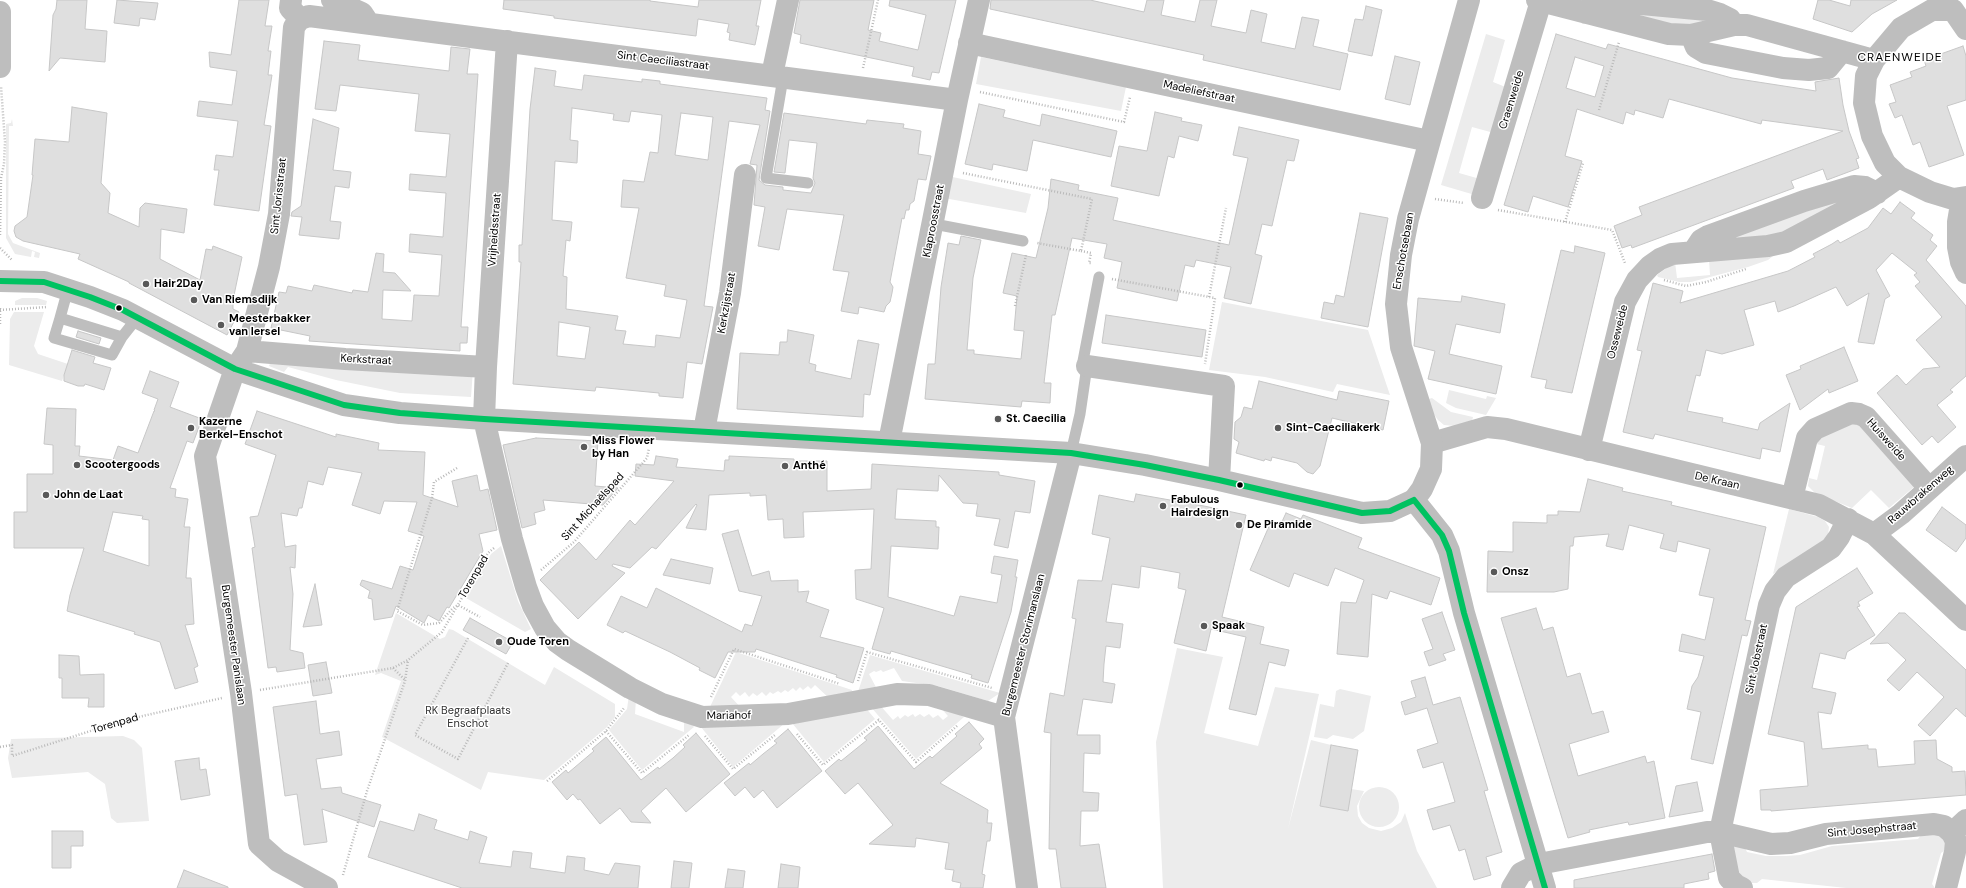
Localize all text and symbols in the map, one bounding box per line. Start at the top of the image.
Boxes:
street label: Sint Caeciliastraat [616,49,710,73]
district label: CRAENWEIDE [1857,51,1943,65]
street label: Craenweide [1497,69,1527,131]
street label: Madeliefstraat [1162,78,1236,106]
street label: Sint Jorisstraat [268,157,290,235]
street label: Klaproosstraat [920,183,948,259]
street label: Vrijheidsstraat [486,193,504,267]
street label: Enschotsebaan [1391,211,1417,291]
street label: Kerkzijstraat [715,271,739,335]
place label: Hair2Day [154,277,203,291]
marker: Hair2Day [141,279,151,289]
place label: Van Riemsdijk [202,293,277,307]
marker: Van Riemsdijk [189,295,199,305]
unlabelled marker [114,303,124,313]
street label: Osseweide [1605,303,1631,361]
place label: Meesterbakker van Iersel [229,312,310,338]
marker: Meesterbakker van Iersel [216,320,226,330]
street label: Kerkstraat [340,352,392,368]
place label: St. Caecilia [1006,412,1066,426]
marker: St. Caecilia [993,414,1003,424]
place label: Kazerne Berkel-Enschot [199,415,283,441]
street label: Huisweide [1864,416,1908,464]
place label: Sint-Caeciliakerk [1286,421,1380,435]
marker: Kazerne Berkel-Enschot [186,423,196,433]
marker: Sint-Caeciliakerk [1273,423,1283,433]
place label: Miss Flower by Han [592,434,655,460]
marker: Miss Flower by Han [579,442,589,452]
place label: Scootergoods [85,458,160,472]
place label: Anthé [793,459,826,473]
marker: Scootergoods [72,460,82,470]
marker: Anthé [780,461,790,471]
street label: Rauwbrakenweg [1886,463,1956,527]
street label: De Kraan [1693,469,1741,493]
street label: Sint Michaëlspad [559,470,627,544]
unlabelled marker [1235,480,1245,490]
place label: John de Laat [54,488,123,502]
marker: John de Laat [41,490,51,500]
place label: Fabulous Hairdesign [1171,493,1229,519]
marker: Fabulous Hairdesign [1158,501,1168,511]
place label: De Piramide [1247,518,1312,532]
marker: De Piramide [1234,520,1244,530]
street label: Torenpad [456,553,492,601]
place label: Onsz [1502,565,1529,579]
marker: Onsz [1489,567,1499,577]
street label: Burgemeester Storimanslaan [1000,573,1048,717]
street label: Burgemeester Panislaan [218,584,248,706]
place label: Spaak [1212,619,1245,633]
marker: Spaak [1199,621,1209,631]
street label: Sint Jobstraat [1743,623,1771,695]
place label: Oude Toren [507,635,569,649]
marker: Oude Toren [494,637,504,647]
park label: RK Begraafplaats Enschot [425,704,511,730]
street label: Mariahof [707,709,751,723]
street label: Torenpad [90,711,140,737]
street label: Sint Josephstraat [1827,820,1917,840]

